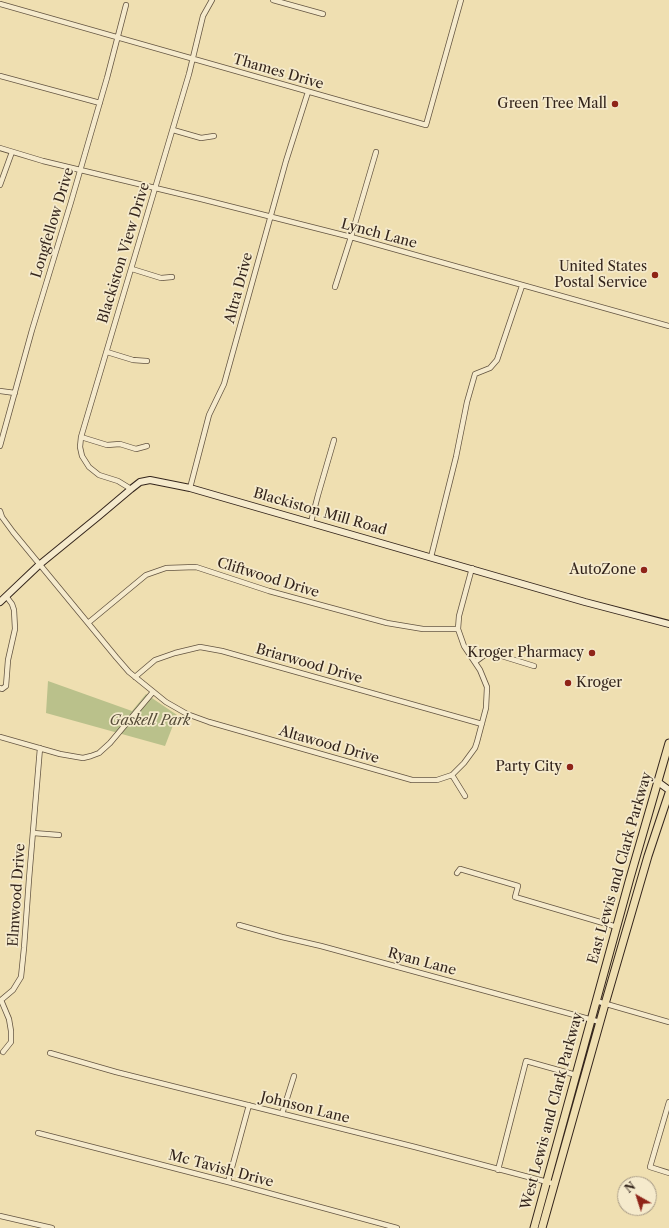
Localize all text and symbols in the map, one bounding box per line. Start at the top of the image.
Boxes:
street label: Thames Drive [231,51,325,93]
place label: Green Tree Mall [497,96,607,112]
marker: Green Tree Mall [610,99,620,109]
street label: Longfellow Drive [28,166,78,280]
street label: Blackiston View Drive [95,180,153,326]
street label: Lynch Lane [339,216,419,252]
street label: Altra Drive [221,251,257,325]
place label: United States Postal Service [554,259,647,292]
marker: United States Postal Service [650,270,660,280]
street label: Blackiston Mill Road [251,485,389,539]
street label: Cliftwood Drive [215,554,321,602]
place label: AutoZone [569,562,636,578]
marker: AutoZone [639,565,649,575]
street label: Briarwood Drive [254,641,364,687]
place label: Kroger Pharmacy [467,645,584,661]
marker: Kroger Pharmacy [587,648,597,658]
place label: Kroger [576,675,622,691]
marker: Kroger [563,678,573,688]
park label: Gaskell Park [109,713,191,729]
street label: Altawood Drive [277,723,381,767]
place label: Party City [495,759,562,775]
marker: Party City [565,762,575,772]
street label: East Lewis and Clark Parkway [585,770,655,966]
street label: Elmwood Drive [5,843,29,947]
street label: Ryan Lane [386,945,458,979]
street label: West Lewis and Clark Parkway [518,1010,586,1212]
street label: Johnson Lane [259,1089,351,1127]
street label: Mc Tavish Drive [167,1147,275,1191]
north arrow [617,1176,657,1216]
text: N [622,1179,638,1196]

